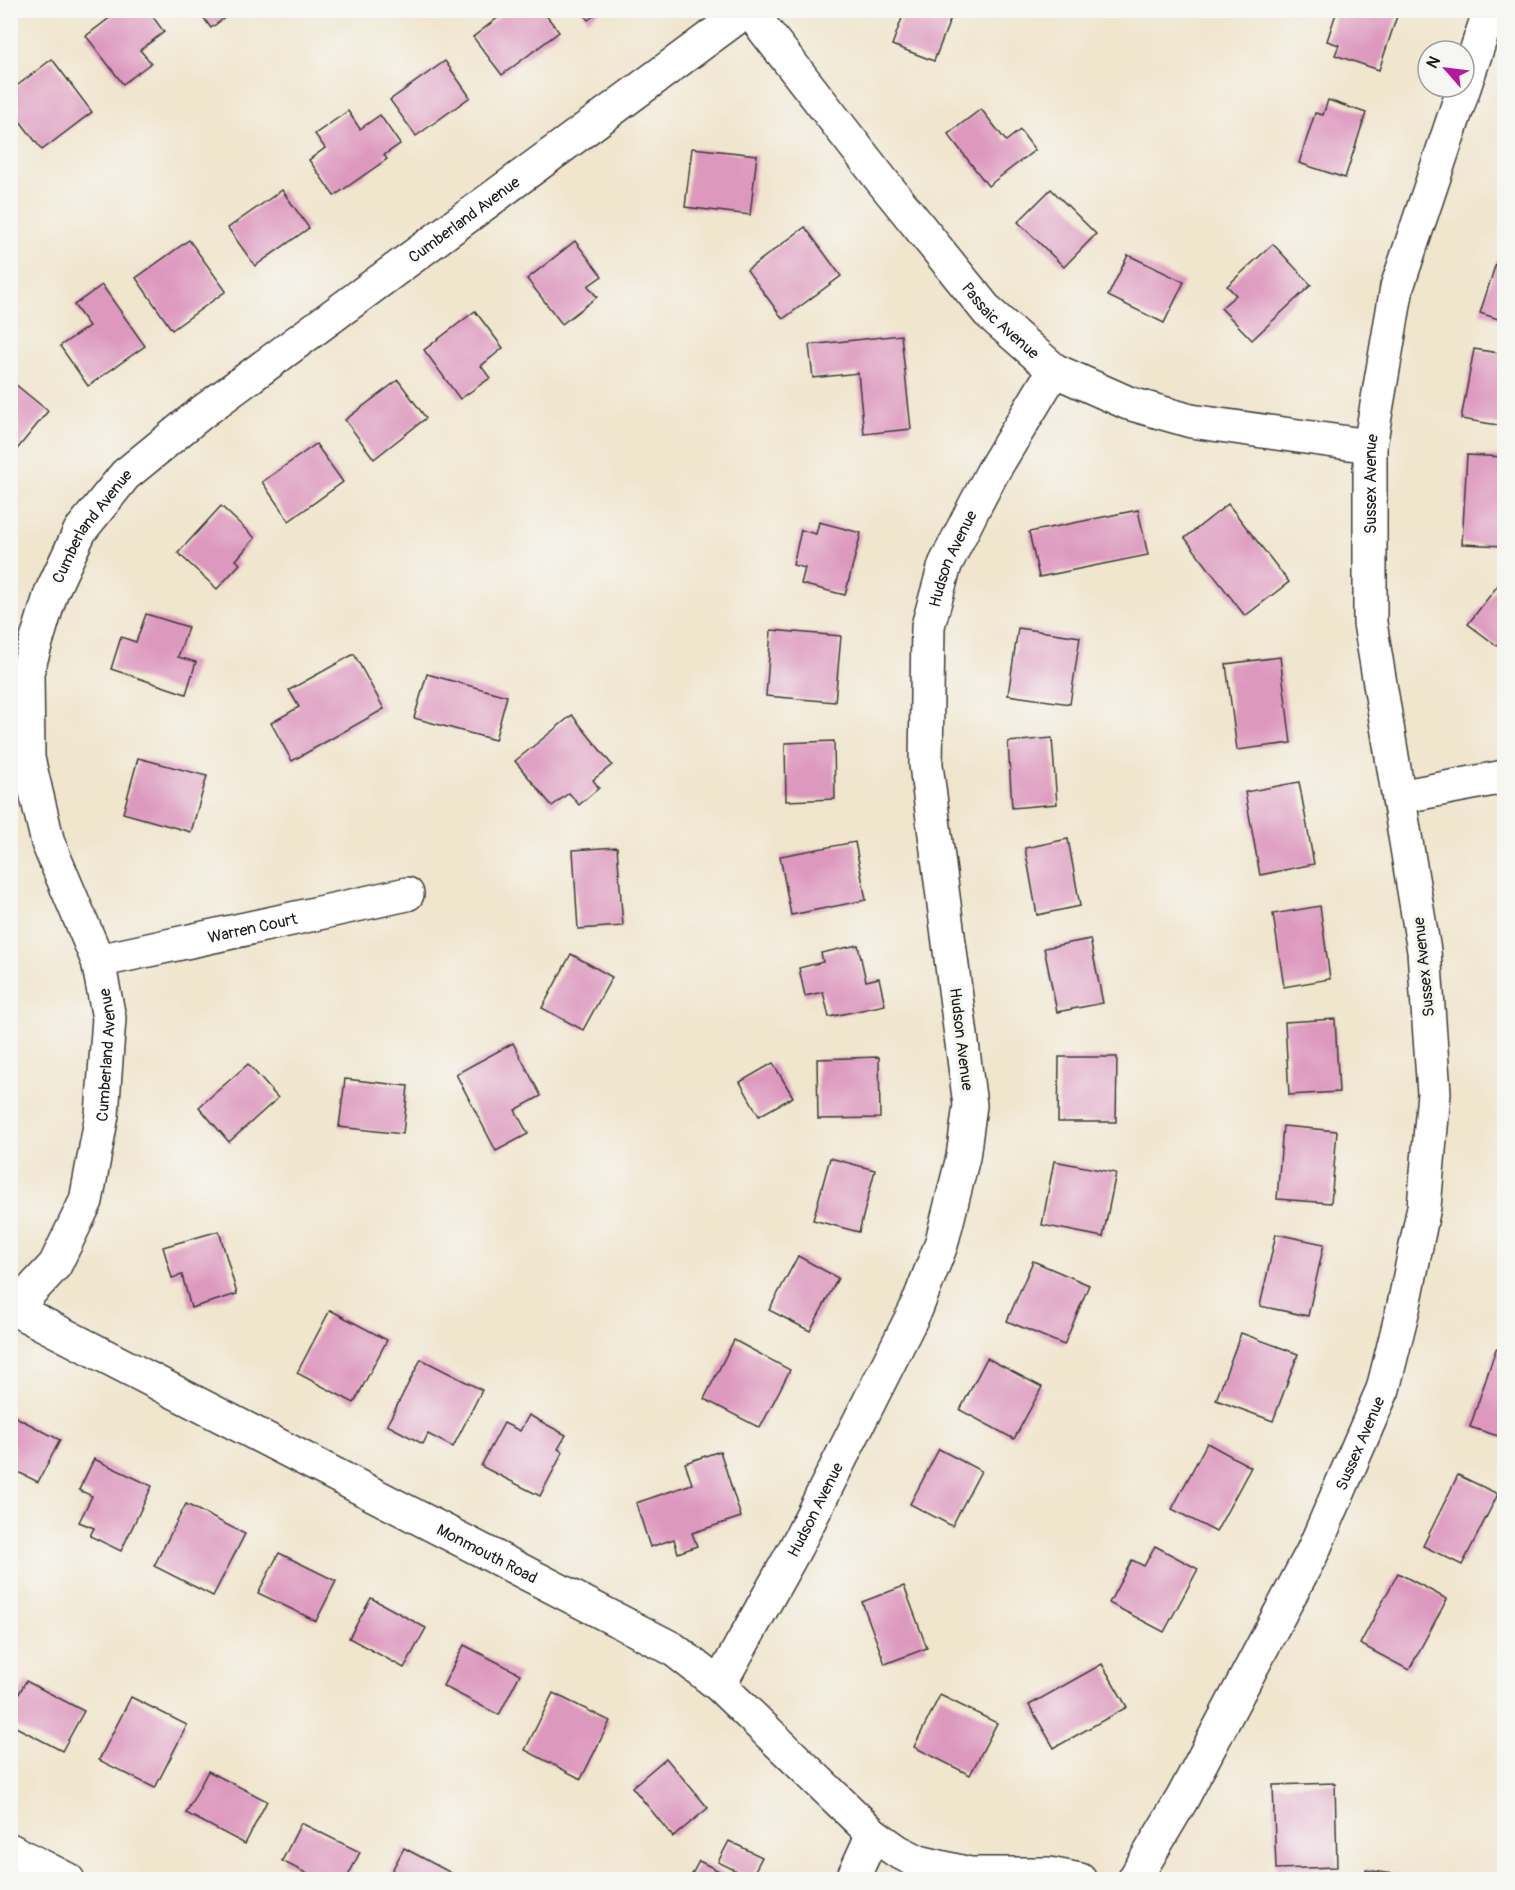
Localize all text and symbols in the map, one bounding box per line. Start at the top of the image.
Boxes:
north arrow [1416,39,1476,99]
text: N [1422,53,1445,72]
street label: Cumberland Avenue [405,172,524,268]
street label: Passaic Avenue [957,279,1043,364]
street label: Sussex Avenue [1361,432,1383,534]
street label: Cumberland Avenue [48,465,136,587]
street label: Hudson Avenue [925,507,982,610]
street label: Warren Court [206,909,300,948]
street label: Sussex Avenue [1409,916,1439,1018]
street label: Cumberland Avenue [92,987,120,1123]
street label: Hudson Avenue [945,987,977,1092]
street label: Sussex Avenue [1331,1394,1390,1494]
street label: Hudson Avenue [783,1459,848,1561]
street label: Monmouth Road [433,1520,540,1588]

